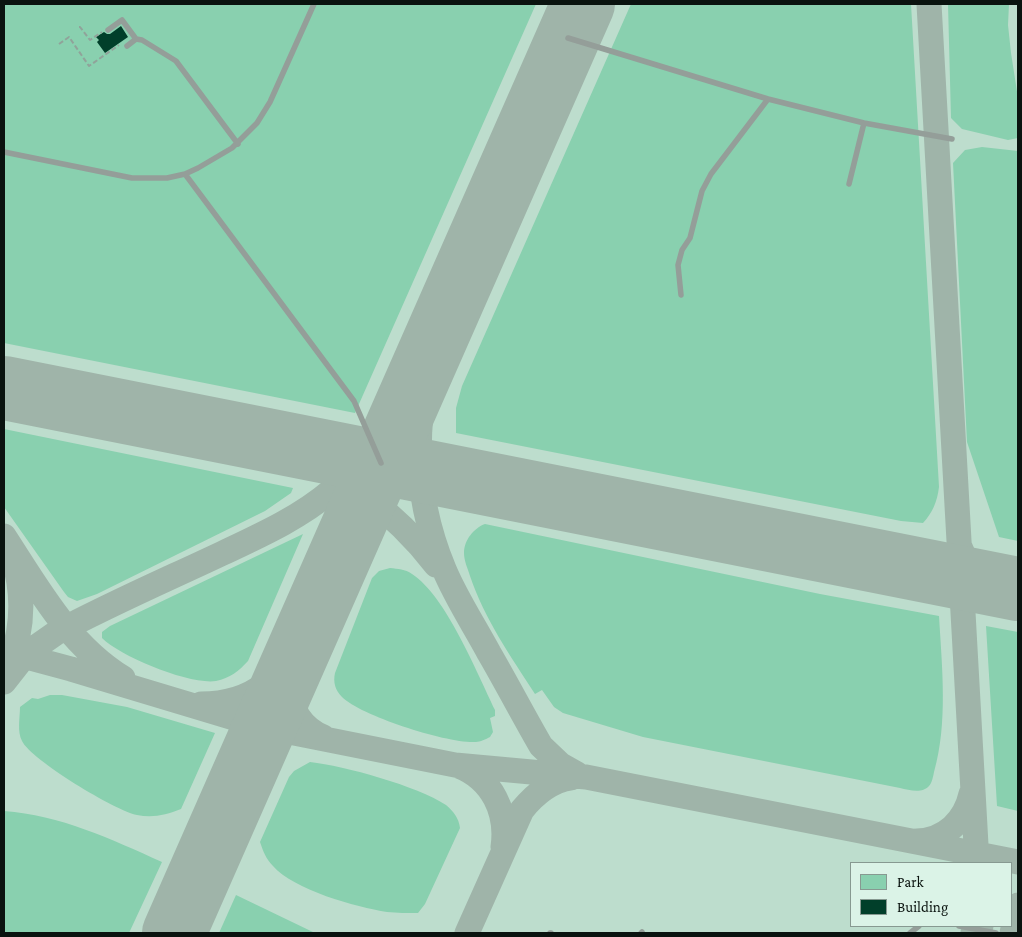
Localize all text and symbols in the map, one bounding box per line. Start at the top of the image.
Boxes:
legend [850,862,1012,927]
text: Park [897,874,924,890]
text: Building [897,899,948,915]

